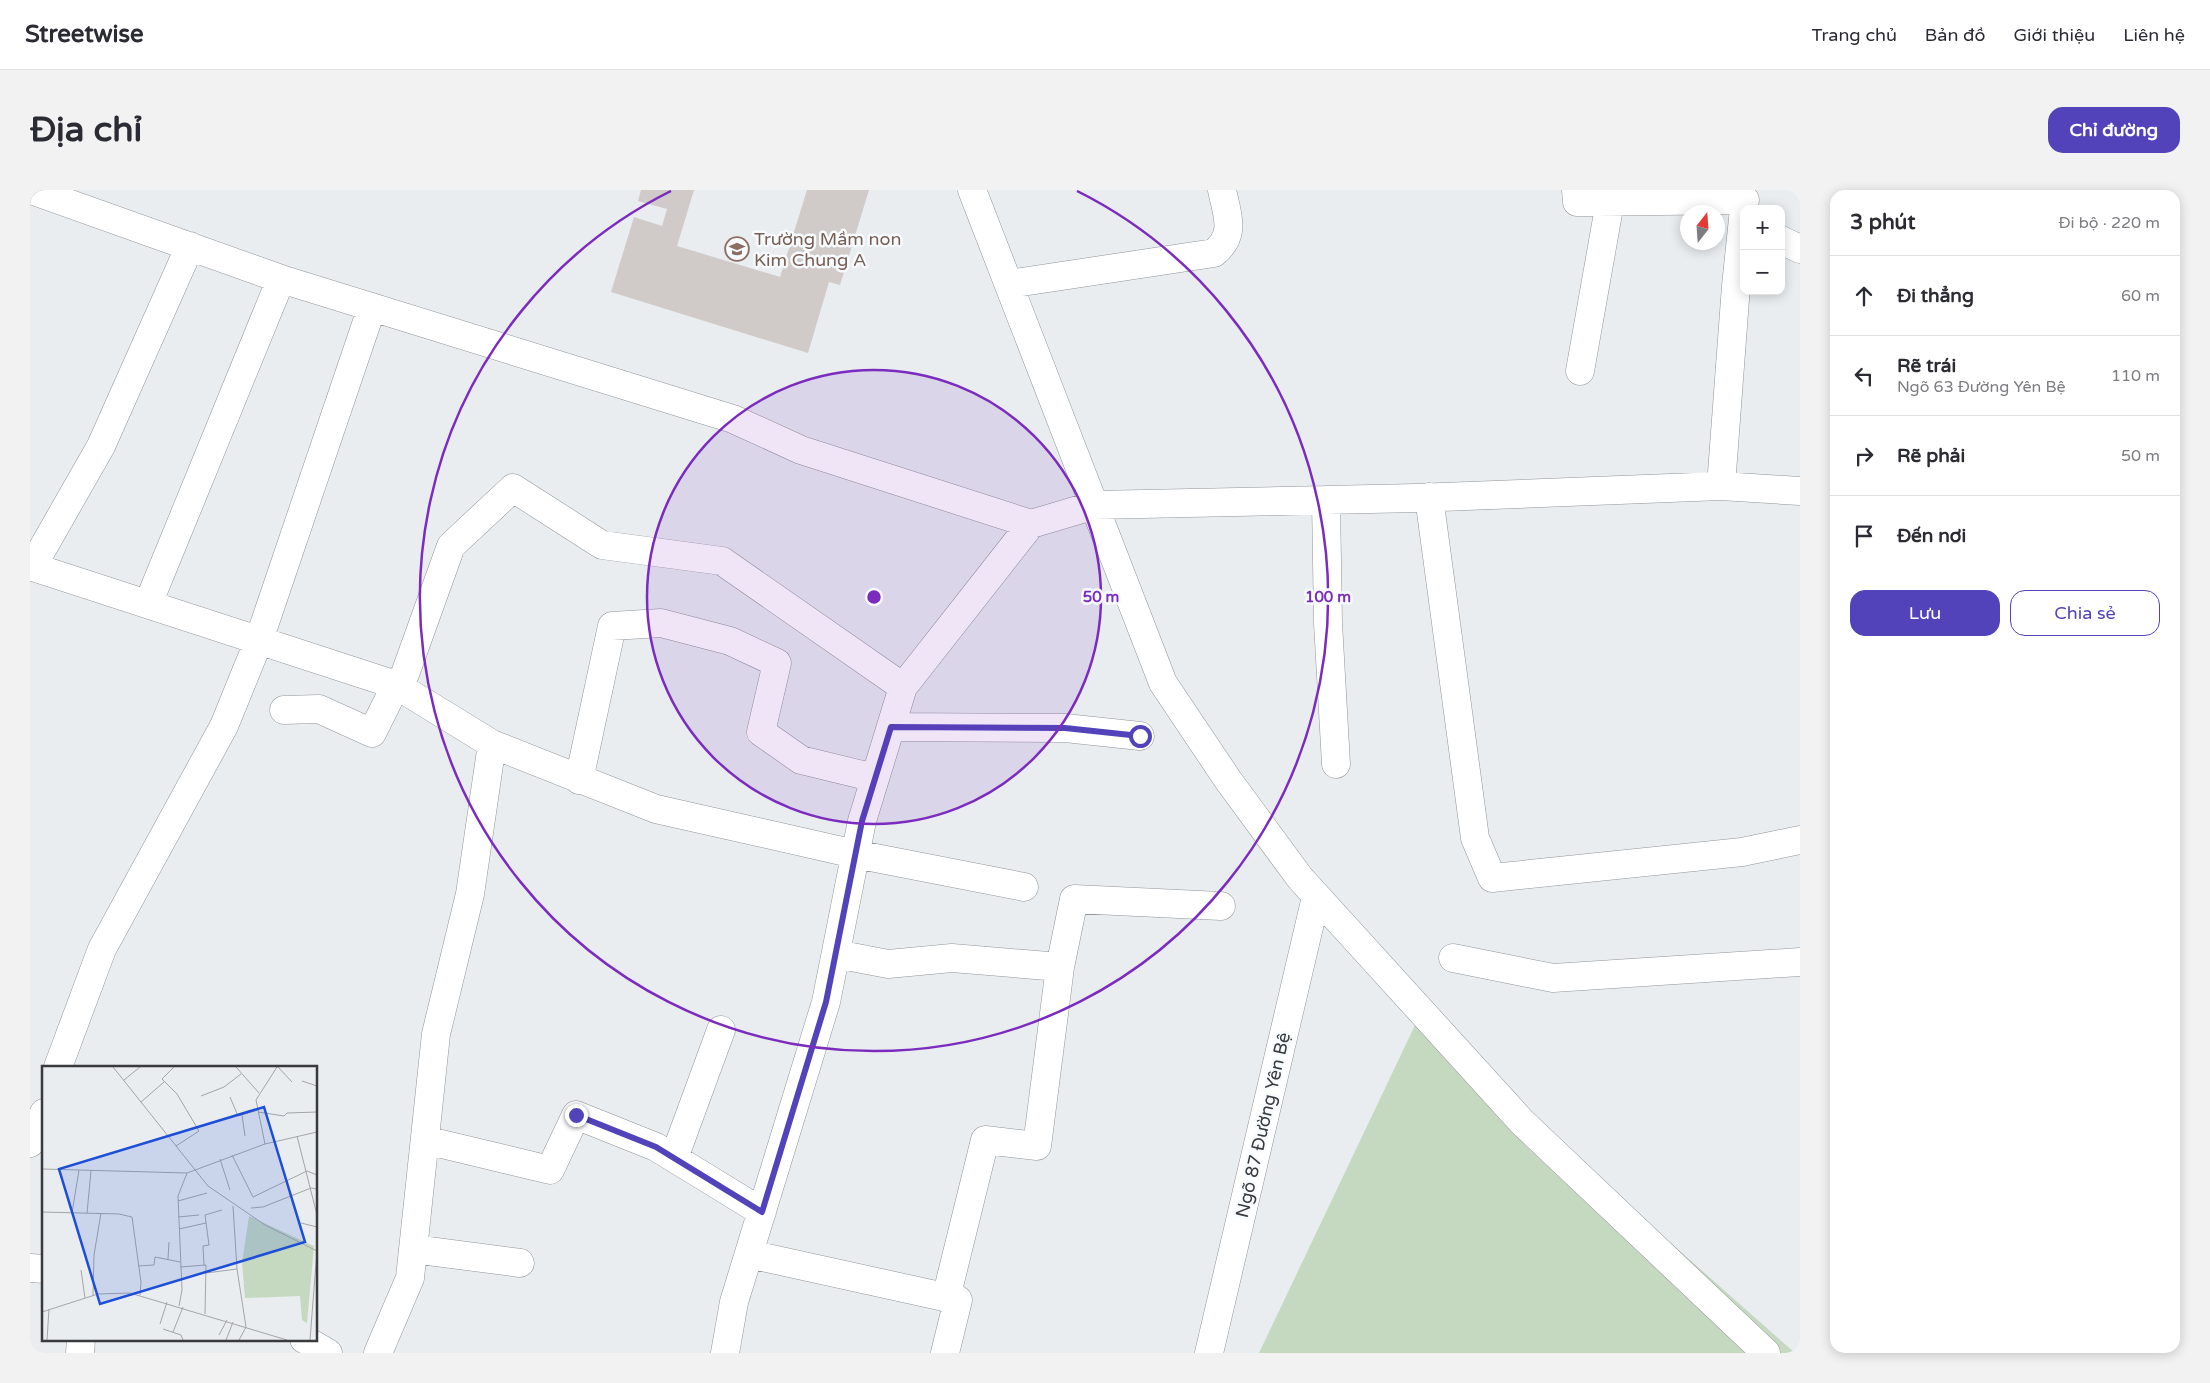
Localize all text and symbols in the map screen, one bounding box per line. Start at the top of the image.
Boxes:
text: Streetwise [25,20,144,49]
text: Trang chủ [1812,24,1897,46]
text: Bản đồ [1925,24,1985,46]
text: Giới thiệu [2013,24,2095,46]
text: Liên hệ [2123,24,2185,46]
button: Chỉ đường [2048,107,2180,153]
text: Địa chỉ [30,109,142,151]
north arrow [1680,205,1725,250]
map controls [1740,205,1785,295]
button: + [1740,205,1785,250]
text: 3 phút [1850,210,1915,235]
text: Đi bộ · 220 m [2059,213,2160,233]
place label: Trường Mầm non Kim Chung A [754,228,901,271]
school or university icon: Trường Mầm non Kim Chung A [724,236,750,262]
button: − [1740,250,1785,295]
icon: ahead [1850,282,1878,310]
text: Đi thẳng [1897,285,1974,307]
text: 60 m [2121,286,2160,306]
text: Rẽ trái [1897,355,1956,377]
icon: left [1850,362,1878,390]
text: 110 m [2111,366,2160,386]
text: Ngõ 63 Đường Yên Bệ [1897,377,2066,397]
icon: right [1850,442,1878,470]
text: Rẽ phải [1897,445,1965,467]
text: 50 m [2121,446,2160,466]
icon: arrive [1850,522,1878,550]
text: Đến nơi [1897,525,1966,547]
centre of rings [865,588,883,606]
text: 50 m [1083,588,1119,606]
text: 100 m [1305,588,1351,606]
button: Lưu [1850,590,2000,636]
button: Chia sẻ [2010,590,2160,636]
route start [1129,725,1152,748]
street label: Ngõ 87 Đường Yên Bệ [1231,1030,1295,1220]
inset map [42,1066,318,1340]
route end [565,1104,588,1127]

